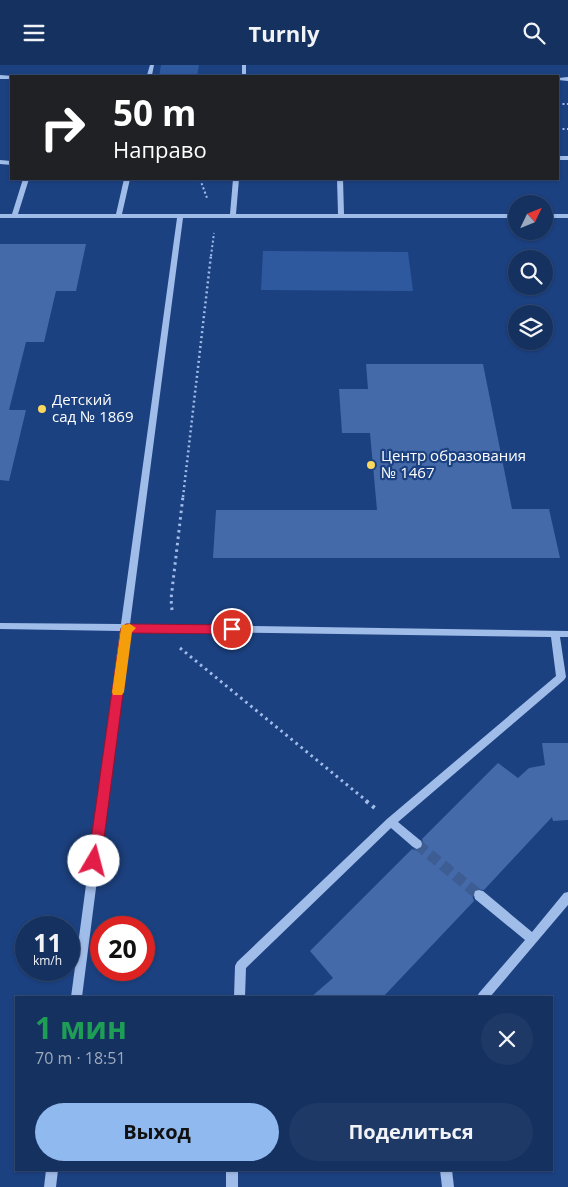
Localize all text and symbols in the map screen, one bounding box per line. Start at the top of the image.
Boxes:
text: Turnly [249,18,319,48]
icon: menu [20,19,48,47]
icon: search [520,19,548,47]
text: 50 m [113,89,196,136]
icon: right [30,95,95,160]
text: Направо [113,134,207,164]
north arrow [508,195,552,240]
map controls [508,195,553,350]
button: search [508,250,553,295]
button: layers [508,305,553,350]
place label: Детский сад № 1869 [52,389,134,426]
marker: Детский сад № 1869 [36,403,48,415]
place label: Центр образования № 1467 [381,445,526,482]
marker: Центр образования № 1467 [365,459,377,471]
pin [211,608,253,650]
icon: arrive [218,615,246,643]
position arrow [67,834,119,886]
speed limit sign: 20 [90,916,155,981]
text: 11 [33,925,62,959]
text: km/h [33,952,62,969]
text: 1 мин [35,1007,127,1048]
button: close [481,1013,533,1065]
text: 70 m · 18:51 [35,1047,126,1069]
button: Выход [35,1103,279,1161]
button: Поделиться [289,1103,533,1161]

